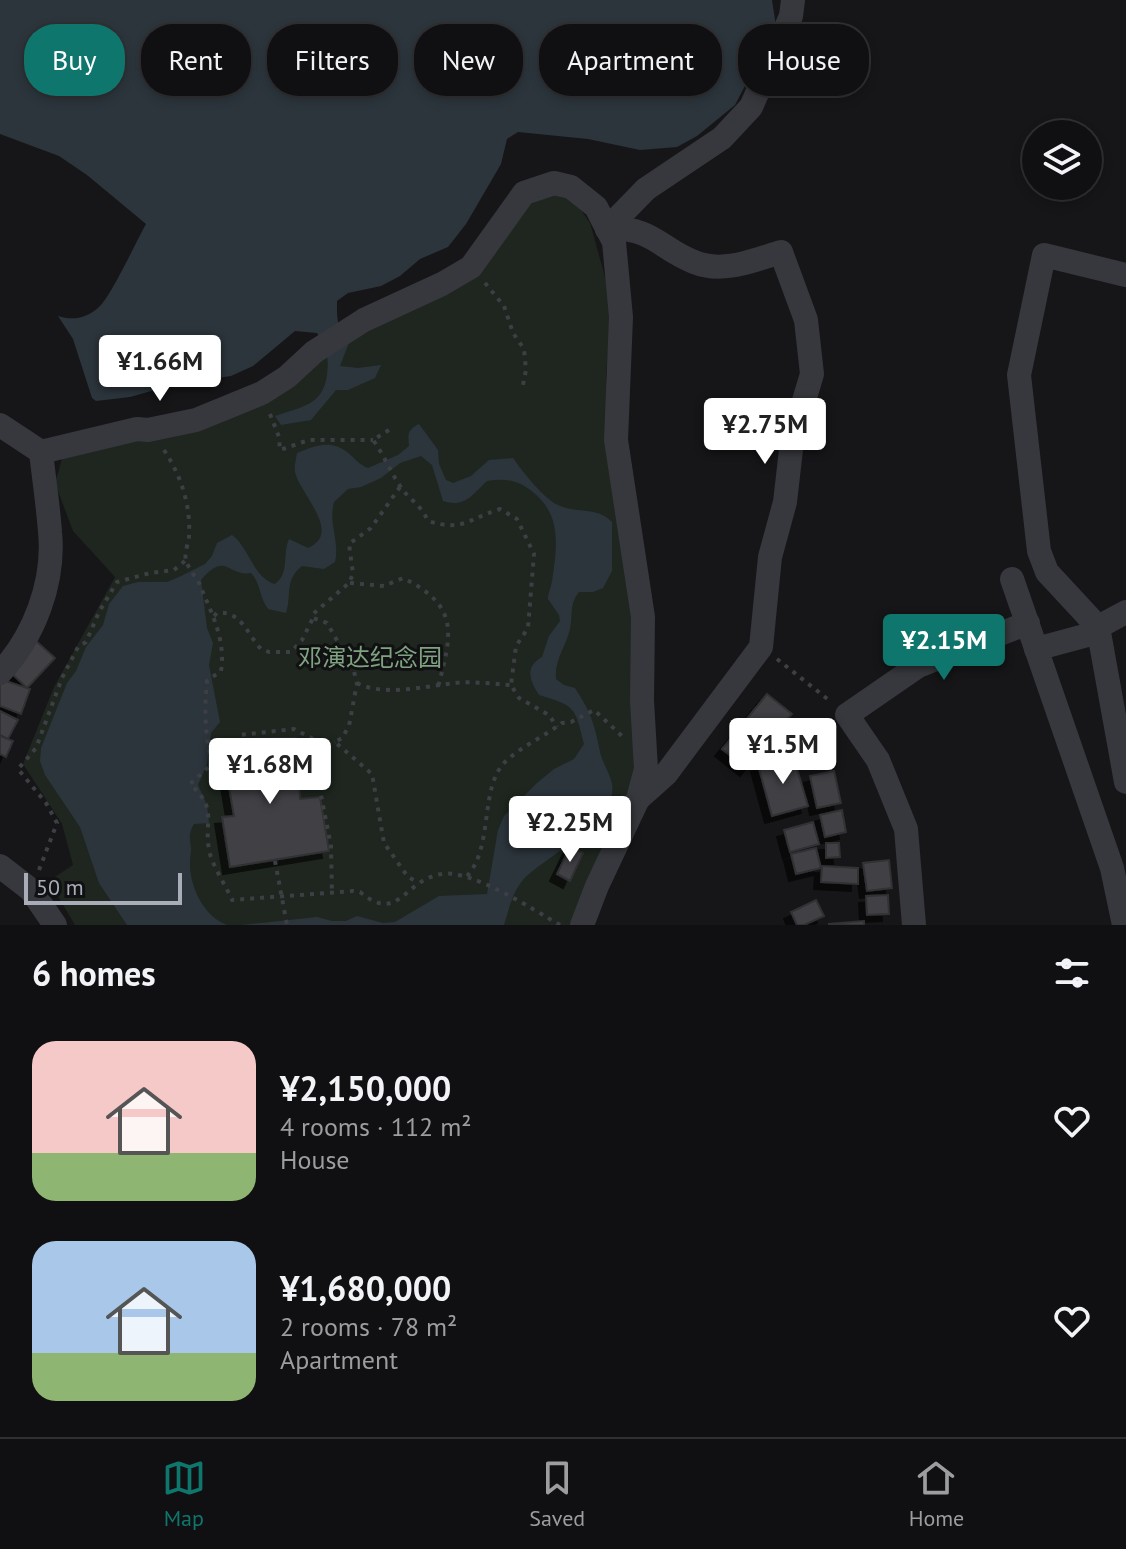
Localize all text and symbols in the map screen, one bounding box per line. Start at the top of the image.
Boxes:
chip: Buy [24,24,125,96]
chip: Rent [141,24,251,96]
chip: Filters [267,24,398,96]
chip: New [414,24,523,96]
chip: Apartment [539,24,722,96]
chip: House [738,24,869,96]
map controls [1022,120,1102,200]
button: layers [1022,120,1102,200]
pin: ¥1.66M [95,335,225,403]
text: ¥1.66M [117,344,203,377]
pin: ¥2.75M [700,398,830,466]
text: ¥2.75M [722,407,808,440]
pin: ¥2.15M [879,614,1009,682]
text: ¥2.15M [901,623,987,656]
park label: 邓演达纪念园 [298,642,442,673]
pin: ¥1.5M [727,718,839,786]
text: ¥1.5M [747,727,819,760]
pin: ¥1.68M [205,738,335,806]
text: ¥1.68M [227,747,313,780]
pin: ¥2.25M [505,796,635,864]
text: ¥2.25M [527,805,613,838]
scale bar [24,869,182,905]
text: 50 m [36,873,84,901]
text: 6 homes [32,951,156,995]
icon: filters [1050,951,1094,995]
text: ¥2,150,000 [280,1066,451,1110]
icon: home [96,1073,192,1169]
icon: heart [1050,1099,1094,1143]
text: 4 rooms · 112 m² [280,1110,472,1143]
text: House [280,1143,350,1176]
text: ¥1,680,000 [280,1266,451,1310]
icon: home [96,1273,192,1369]
icon: heart [1050,1299,1094,1343]
text: 2 rooms · 78 m² [280,1310,457,1343]
text: Apartment [280,1343,398,1376]
tab: Map [162,1456,206,1532]
tab: Saved [529,1456,585,1532]
tab: Home [909,1456,964,1532]

